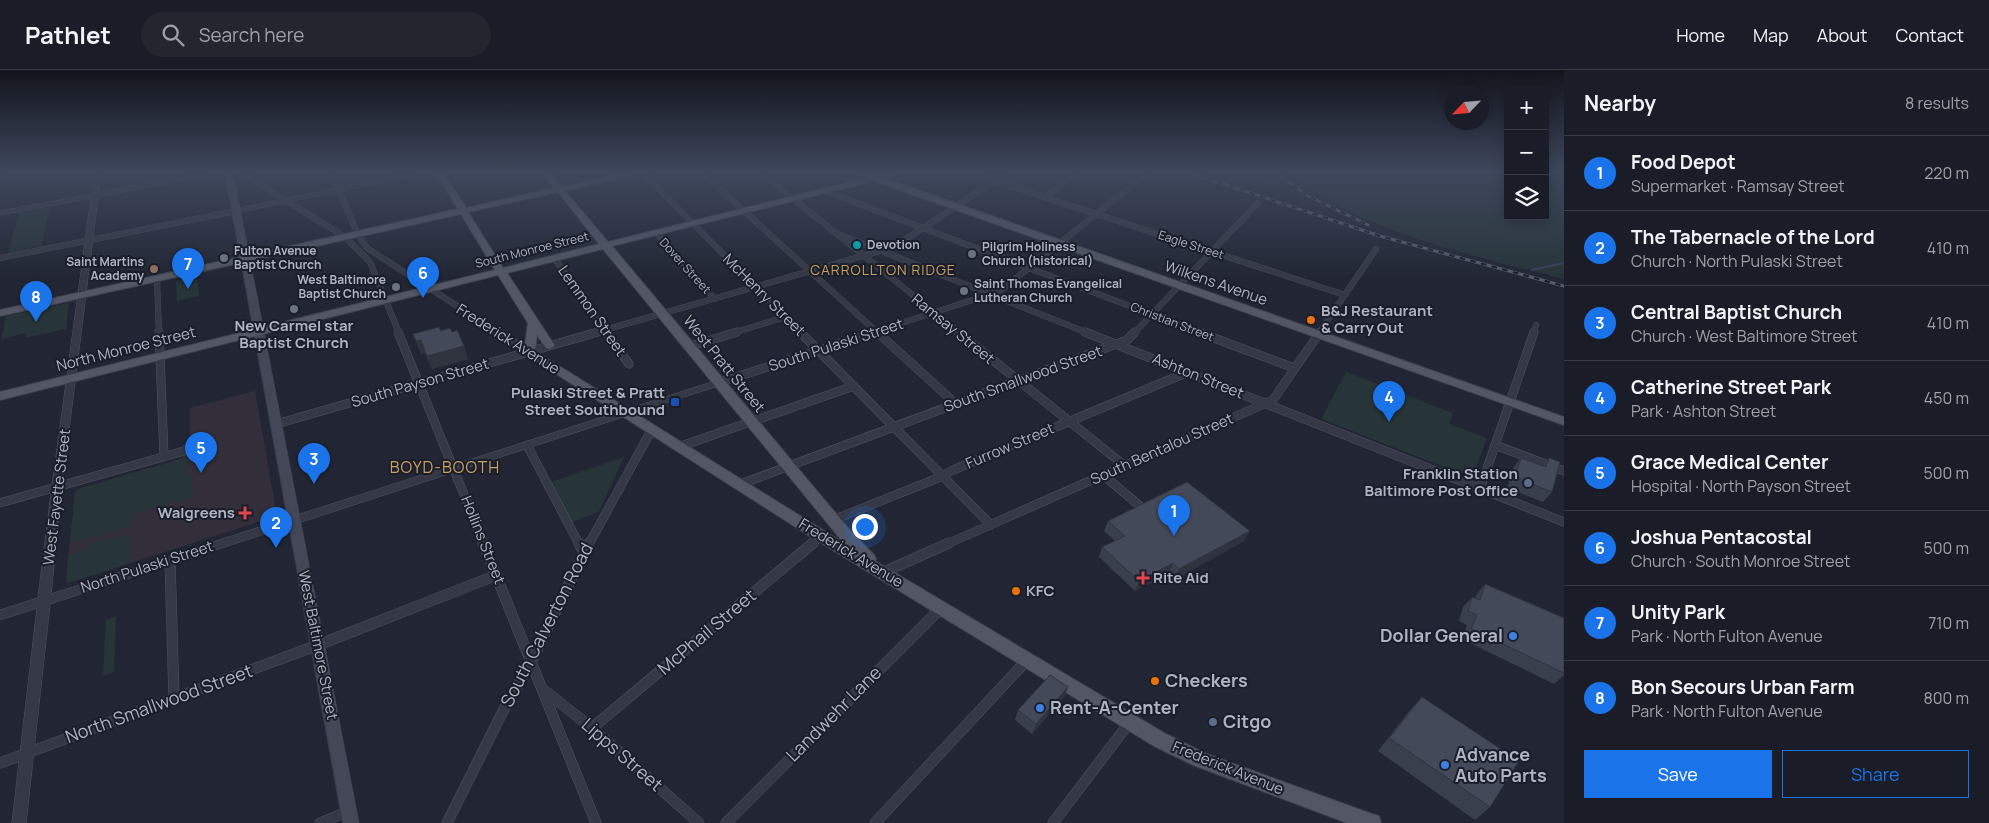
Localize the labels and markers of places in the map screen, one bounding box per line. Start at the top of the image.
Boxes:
place label: Devotion [867,236,920,253]
place label: Pilgrim Holiness Church (historical) [982,238,1093,269]
marker: Devotion [851,239,863,251]
place label: Fulton Avenue Baptist Church [234,242,322,273]
pin: 7 [172,248,204,289]
marker: Pilgrim Holiness Church (historical) [966,248,978,260]
marker: Fulton Avenue Baptist Church [218,252,230,264]
place label: Saint Martins Academy [66,253,145,284]
pin: 6 [407,257,439,298]
marker: Saint Martins Academy [148,263,160,275]
place label: West Baltimore Baptist Church [297,271,386,302]
place label: Saint Thomas Evangelical Lutheran Church [974,275,1122,306]
pin: 8 [20,281,52,322]
marker: West Baltimore Baptist Church [390,281,402,293]
marker: Saint Thomas Evangelical Lutheran Church [958,285,970,297]
place label: B&J Restaurant & Carry Out [1321,300,1433,338]
marker: New Carmel star Baptist Church [288,303,300,315]
marker: B&J Restaurant & Carry Out [1305,314,1317,326]
place label: New Carmel star Baptist Church [234,315,354,353]
pin: 4 [1373,381,1405,422]
place label: Pulaski Street & Pratt Street Southbound [511,382,665,420]
marker: Pulaski Street & Pratt Street Southbound [669,396,681,408]
pin: 5 [185,432,217,473]
pin: 3 [298,443,330,484]
place label: Franklin Station Baltimore Post Office [1365,463,1518,501]
marker: Franklin Station Baltimore Post Office [1522,477,1534,489]
pin: 1 [1158,495,1190,536]
place label: Walgreens [158,502,235,523]
marker: Walgreens [239,507,251,519]
pin: 2 [260,507,292,548]
place label: Rite Aid [1153,567,1209,588]
marker: Rite Aid [1137,572,1149,584]
place label: KFC [1026,580,1055,601]
marker: KFC [1010,585,1022,597]
place label: Dollar General [1380,623,1503,647]
marker: Dollar General [1507,630,1519,642]
place label: Checkers [1165,668,1248,692]
marker: Checkers [1149,675,1161,687]
place label: Rent-A-Center [1050,695,1179,719]
marker: Rent-A-Center [1034,702,1046,714]
place label: Citgo [1223,709,1271,733]
marker: Citgo [1207,716,1219,728]
place label: Advance Auto Parts [1455,742,1547,787]
marker: Advance Auto Parts [1439,759,1451,771]

